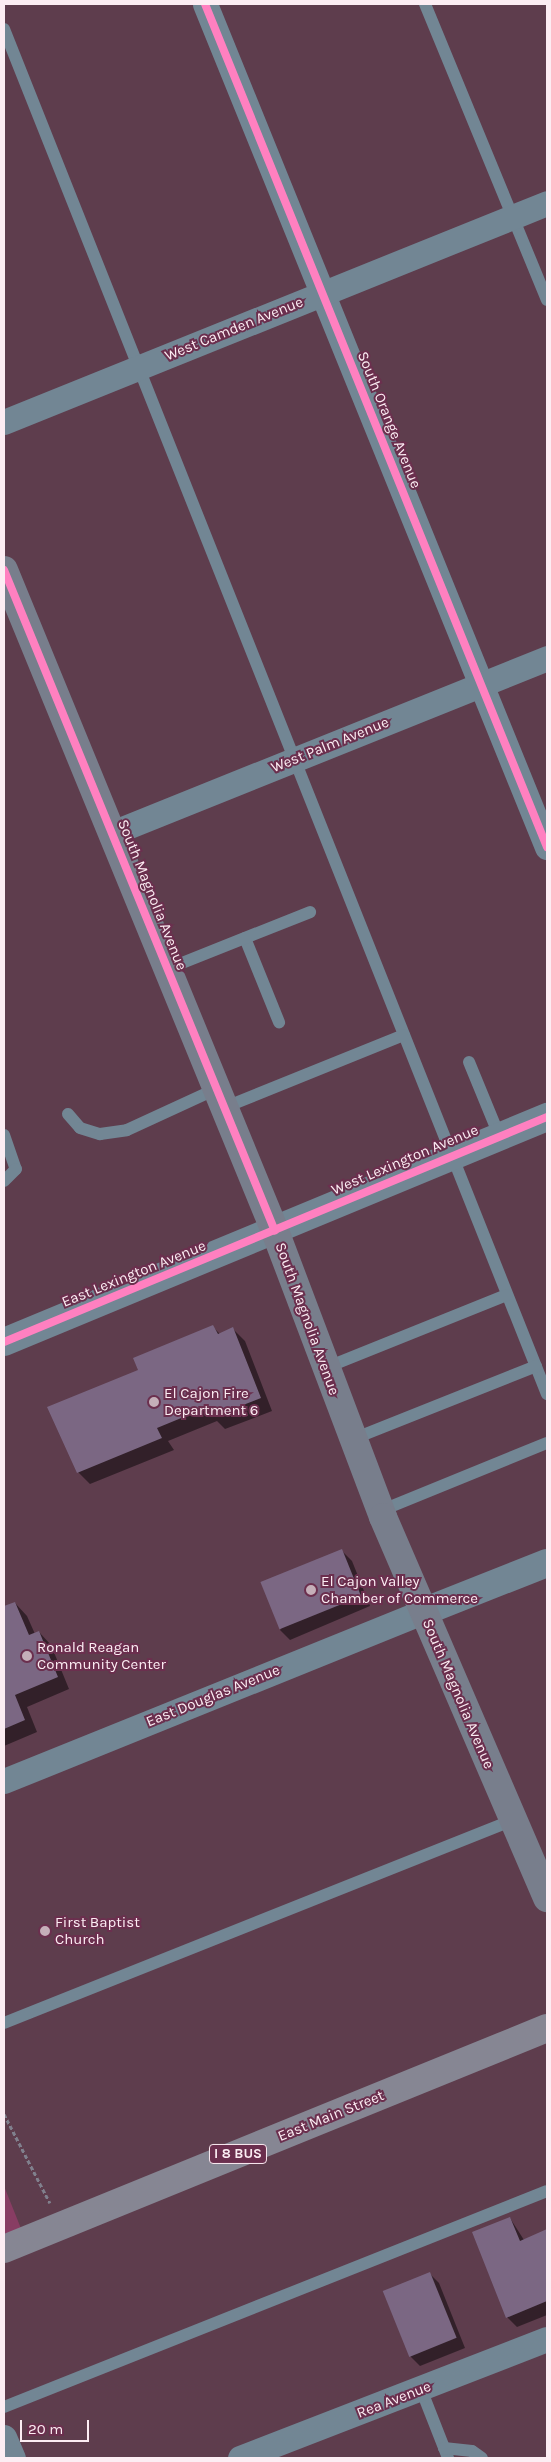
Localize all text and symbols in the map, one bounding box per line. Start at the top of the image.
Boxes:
street label: West Camden Avenue [162,293,306,365]
street label: South Orange Avenue [353,349,425,491]
street label: West Palm Avenue [268,713,392,777]
street label: South Magnolia Avenue [113,817,191,973]
street label: West Lexington Avenue [329,1121,481,1199]
street label: East Lexington Avenue [59,1237,209,1311]
street label: South Magnolia Avenue [271,1240,343,1398]
place label: El Cajon Fire Department 6 [164,1384,258,1419]
marker: El Cajon Fire Department 6 [148,1396,160,1408]
place label: El Cajon Valley Chamber of Commerce [321,1572,478,1607]
marker: El Cajon Valley Chamber of Commerce [305,1584,317,1596]
street label: South Magnolia Avenue [418,1616,498,1772]
place label: Ronald Reagan Community Center [37,1638,166,1673]
marker: Ronald Reagan Community Center [21,1650,33,1662]
street label: East Douglas Avenue [143,1661,283,1731]
place label: First Baptist Church [55,1913,140,1948]
marker: First Baptist Church [39,1925,51,1937]
street label: East Main Street [275,2086,387,2146]
road number: I 8 BUS [208,2142,268,2166]
street label: Rea Avenue [354,2378,434,2422]
scale bar [22,2410,91,2442]
text: 20 m [28,2420,63,2438]

